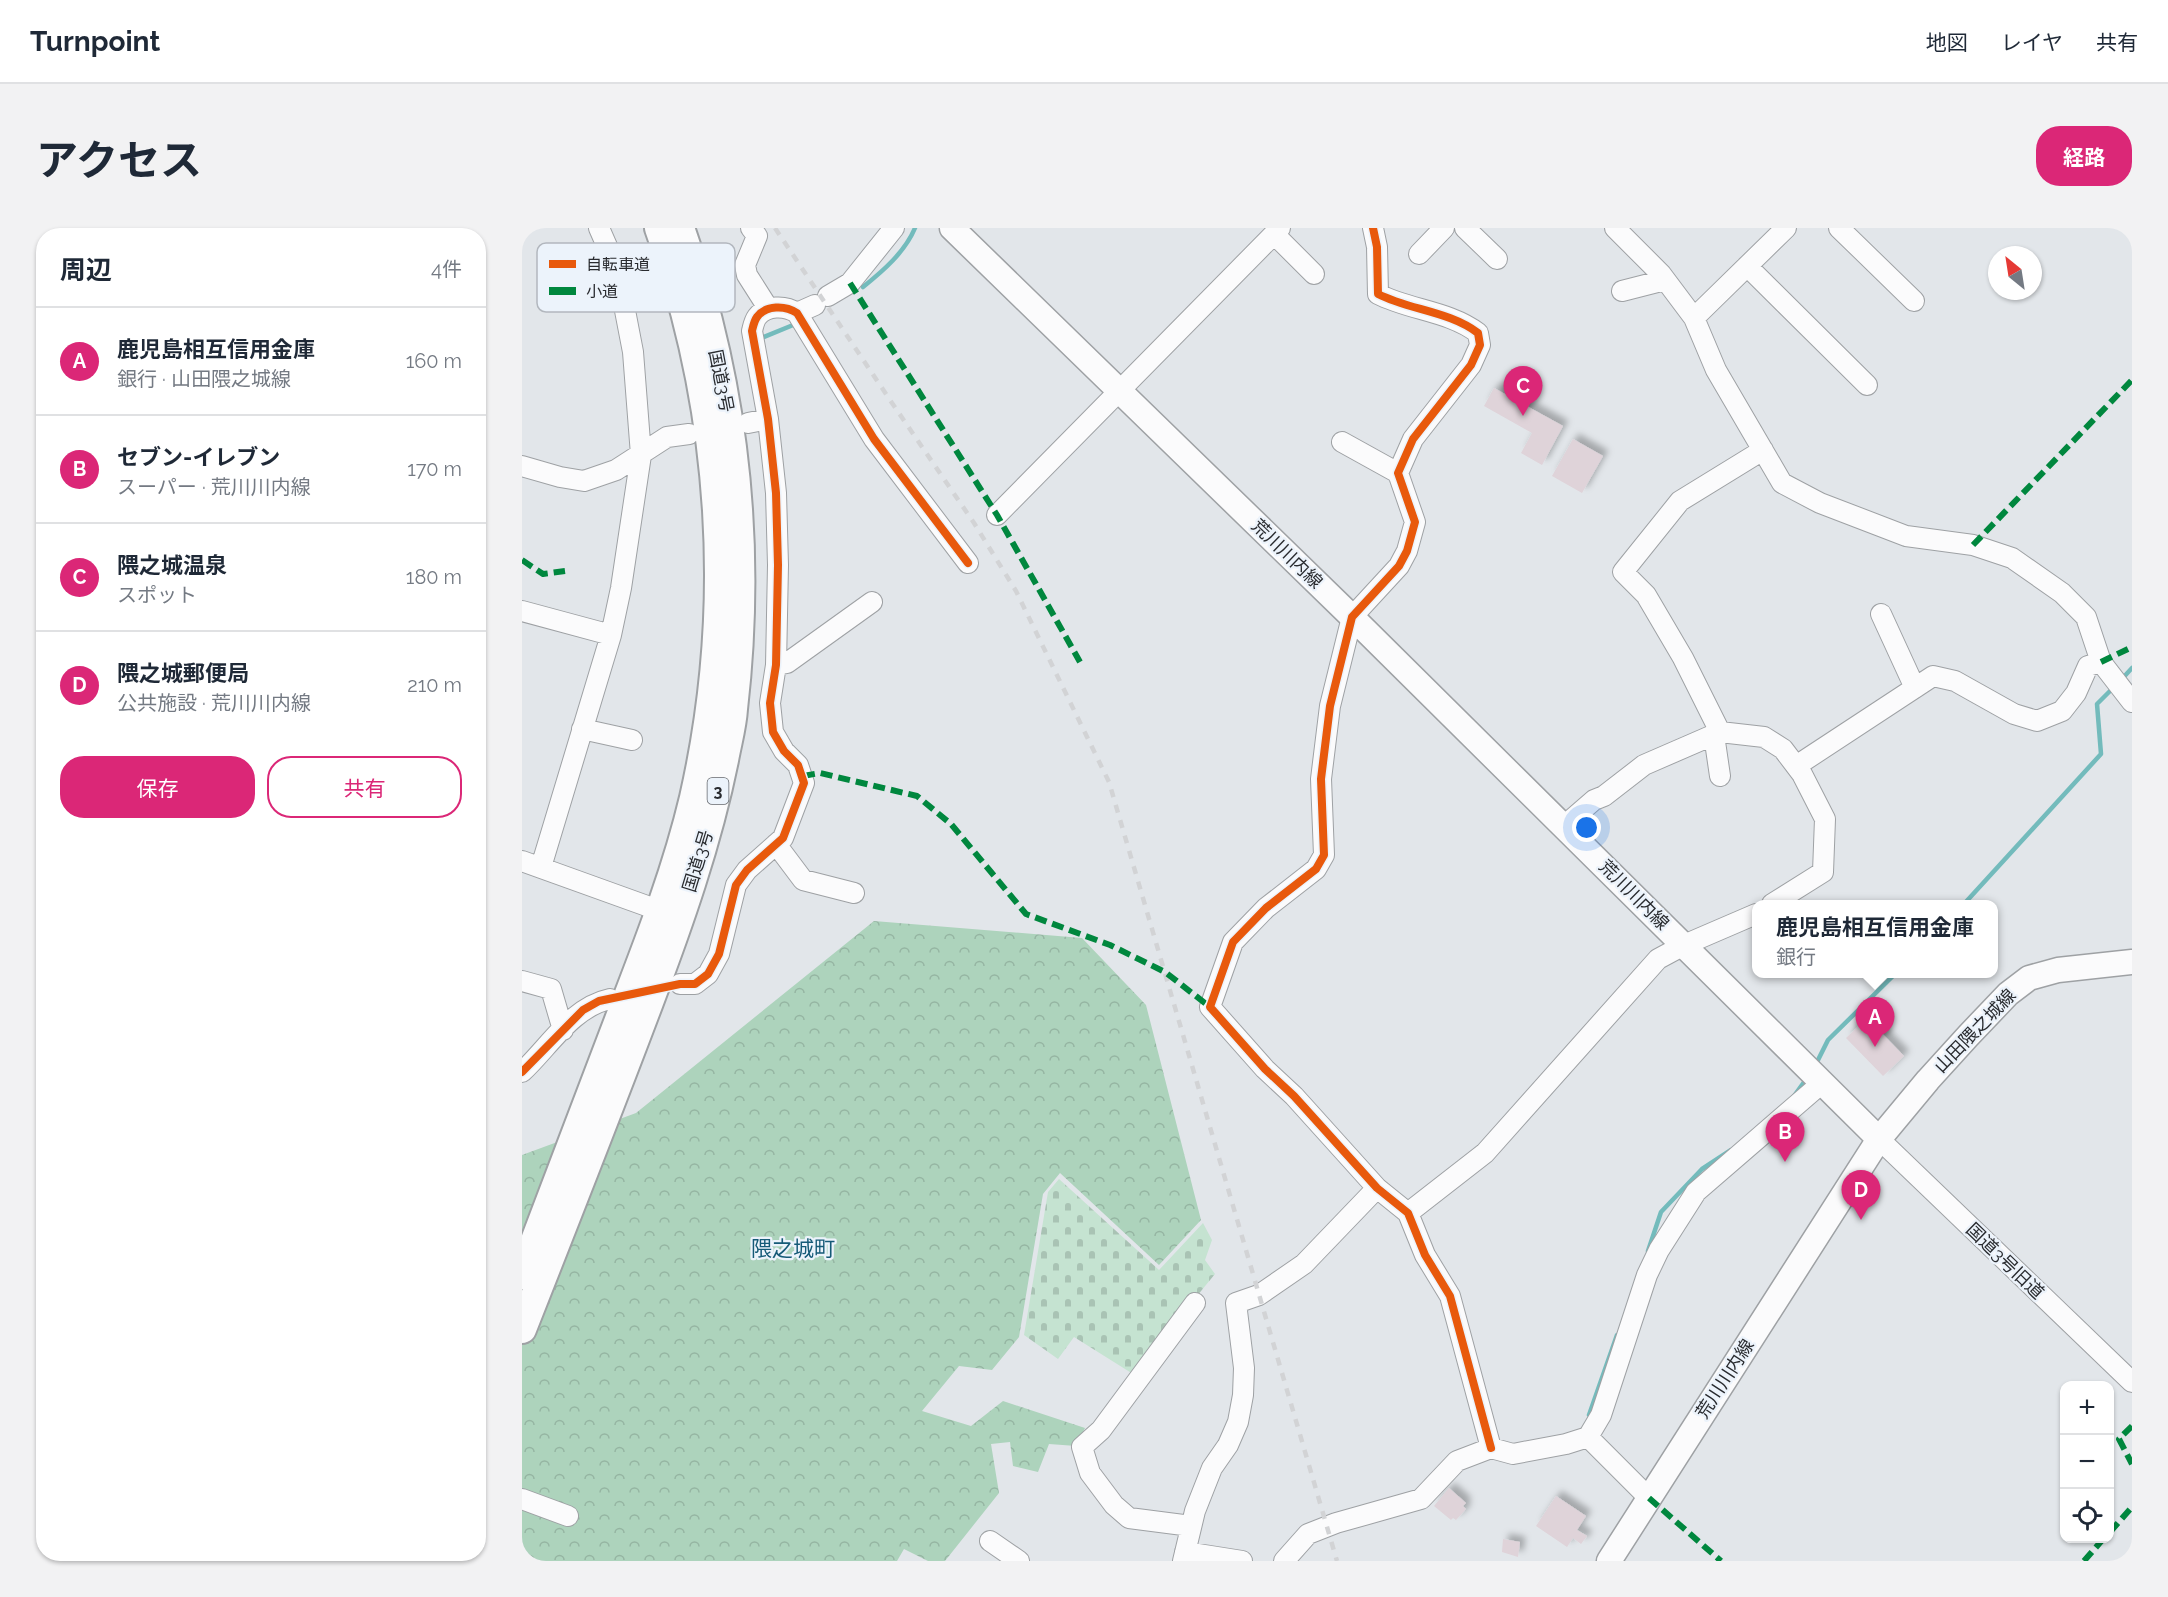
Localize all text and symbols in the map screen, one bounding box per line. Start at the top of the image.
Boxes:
text: Turnpoint [30,25,160,58]
text: 地図 [1926,30,1968,55]
text: レイヤ [2001,30,2063,55]
text: 共有 [2096,30,2138,55]
button: 経路 [2036,126,2132,186]
text: アクセス [36,136,202,185]
legend [537,243,735,312]
north arrow [1988,246,2042,300]
text: 周辺 [60,255,112,285]
text: 自転車道 [586,255,650,274]
text: 4件 [431,257,462,281]
text: 小道 [586,282,618,301]
text: 鹿児島相互信用金庫 [117,336,315,362]
street label: 国道3号 [705,348,738,414]
text: A [73,349,86,373]
text: 160 m [406,349,462,373]
pin: C [1504,366,1542,416]
text: 銀行 · 山田隈之城線 [117,367,291,391]
text: セブン-イレブン [117,444,280,470]
text: B [73,457,86,481]
text: 170 m [407,457,462,481]
text: スーパー · 荒川川内線 [117,475,311,499]
street label: 荒川川内線 [1248,515,1327,592]
text: 隈之城温泉 [117,552,227,578]
text: C [73,565,86,589]
text: 180 m [406,565,462,589]
text: スポット [117,583,197,607]
text: 隈之城郵便局 [117,660,249,686]
text: D [72,673,87,697]
text: 210 m [407,673,462,697]
text: 公共施設 · 荒川川内線 [117,691,311,715]
button: 保存 [60,756,255,818]
button: 共有 [267,756,462,818]
road number: 3 [708,778,728,804]
your location [1572,813,1601,842]
street label: 国道3号 [678,827,717,894]
street label: 荒川川内線 [1595,855,1674,934]
popup [1752,900,1998,978]
text: 鹿児島相互信用金庫 [1776,914,1974,940]
text: 銀行 [1776,945,1816,969]
street label: 山田隈之城線 [1930,985,2020,1077]
pin: A [1856,998,1894,1047]
pin: B [1766,1112,1804,1162]
pin: D [1842,1170,1880,1220]
street label: 国道3号旧道 [1962,1218,2048,1303]
district label: 隈之城町 [751,1236,835,1261]
street label: 荒川川内線 [1691,1335,1758,1422]
map controls [2060,1381,2114,1543]
button: + [2060,1381,2114,1435]
button: − [2060,1435,2114,1489]
button: locate [2060,1489,2114,1543]

